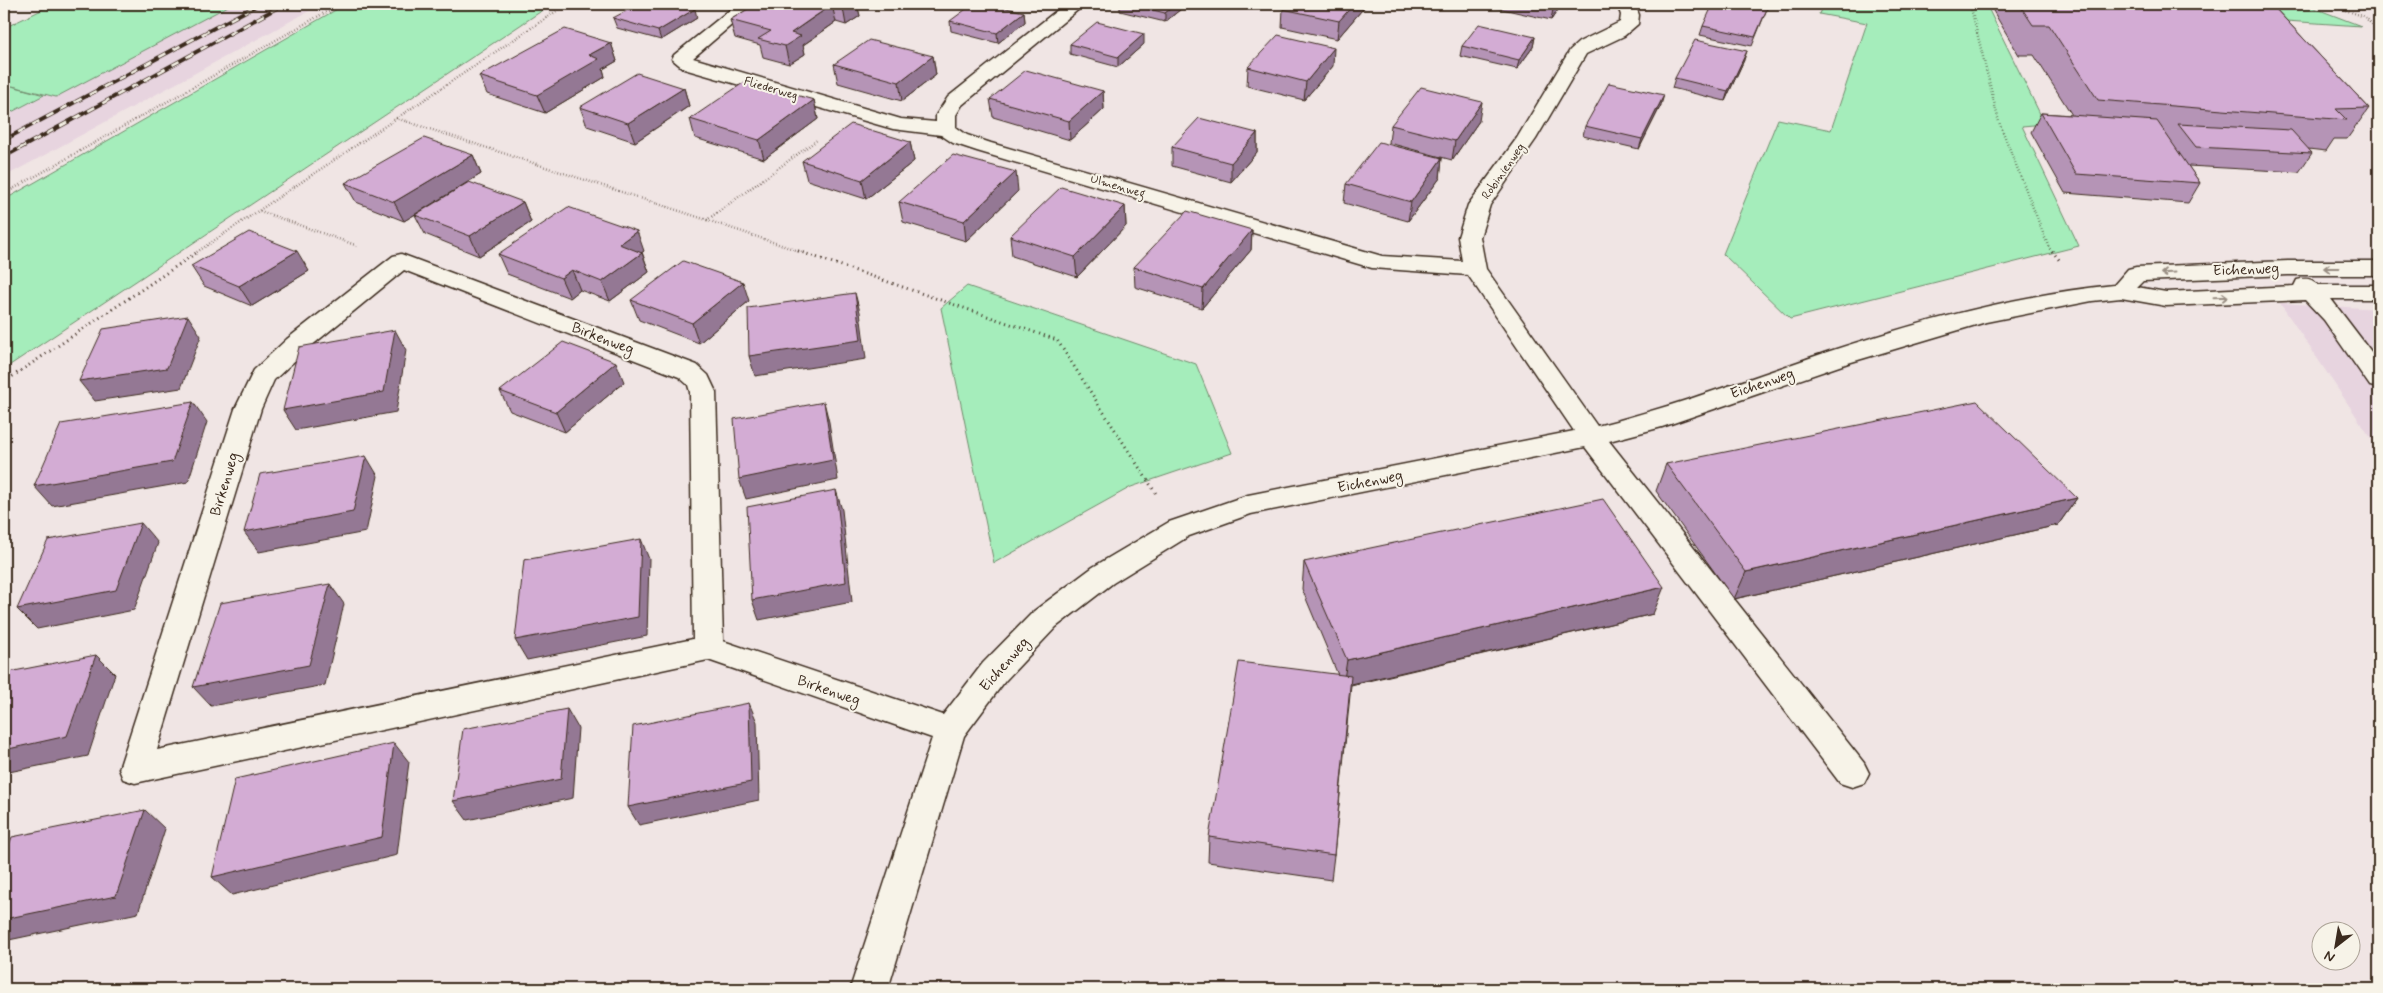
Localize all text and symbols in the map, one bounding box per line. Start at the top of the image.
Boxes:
street label: Fliederweg [742,74,800,104]
street label: Robinienweg [1479,140,1529,203]
street label: Ulmenweg [1088,171,1148,204]
street label: Eichenweg [2213,259,2280,282]
one-way arrow [2323,263,2339,273]
one-way arrow [2160,268,2176,277]
one-way arrow [2213,292,2229,301]
street label: Birkenweg [568,318,637,361]
street label: Eichenweg [1728,364,1797,405]
street label: Birkenweg [206,450,245,519]
street label: Eichenweg [1336,466,1405,499]
street label: Eichenweg [975,633,1035,697]
street label: Birkenweg [794,671,863,712]
north arrow [2310,920,2360,970]
text: N [2321,946,2338,966]

